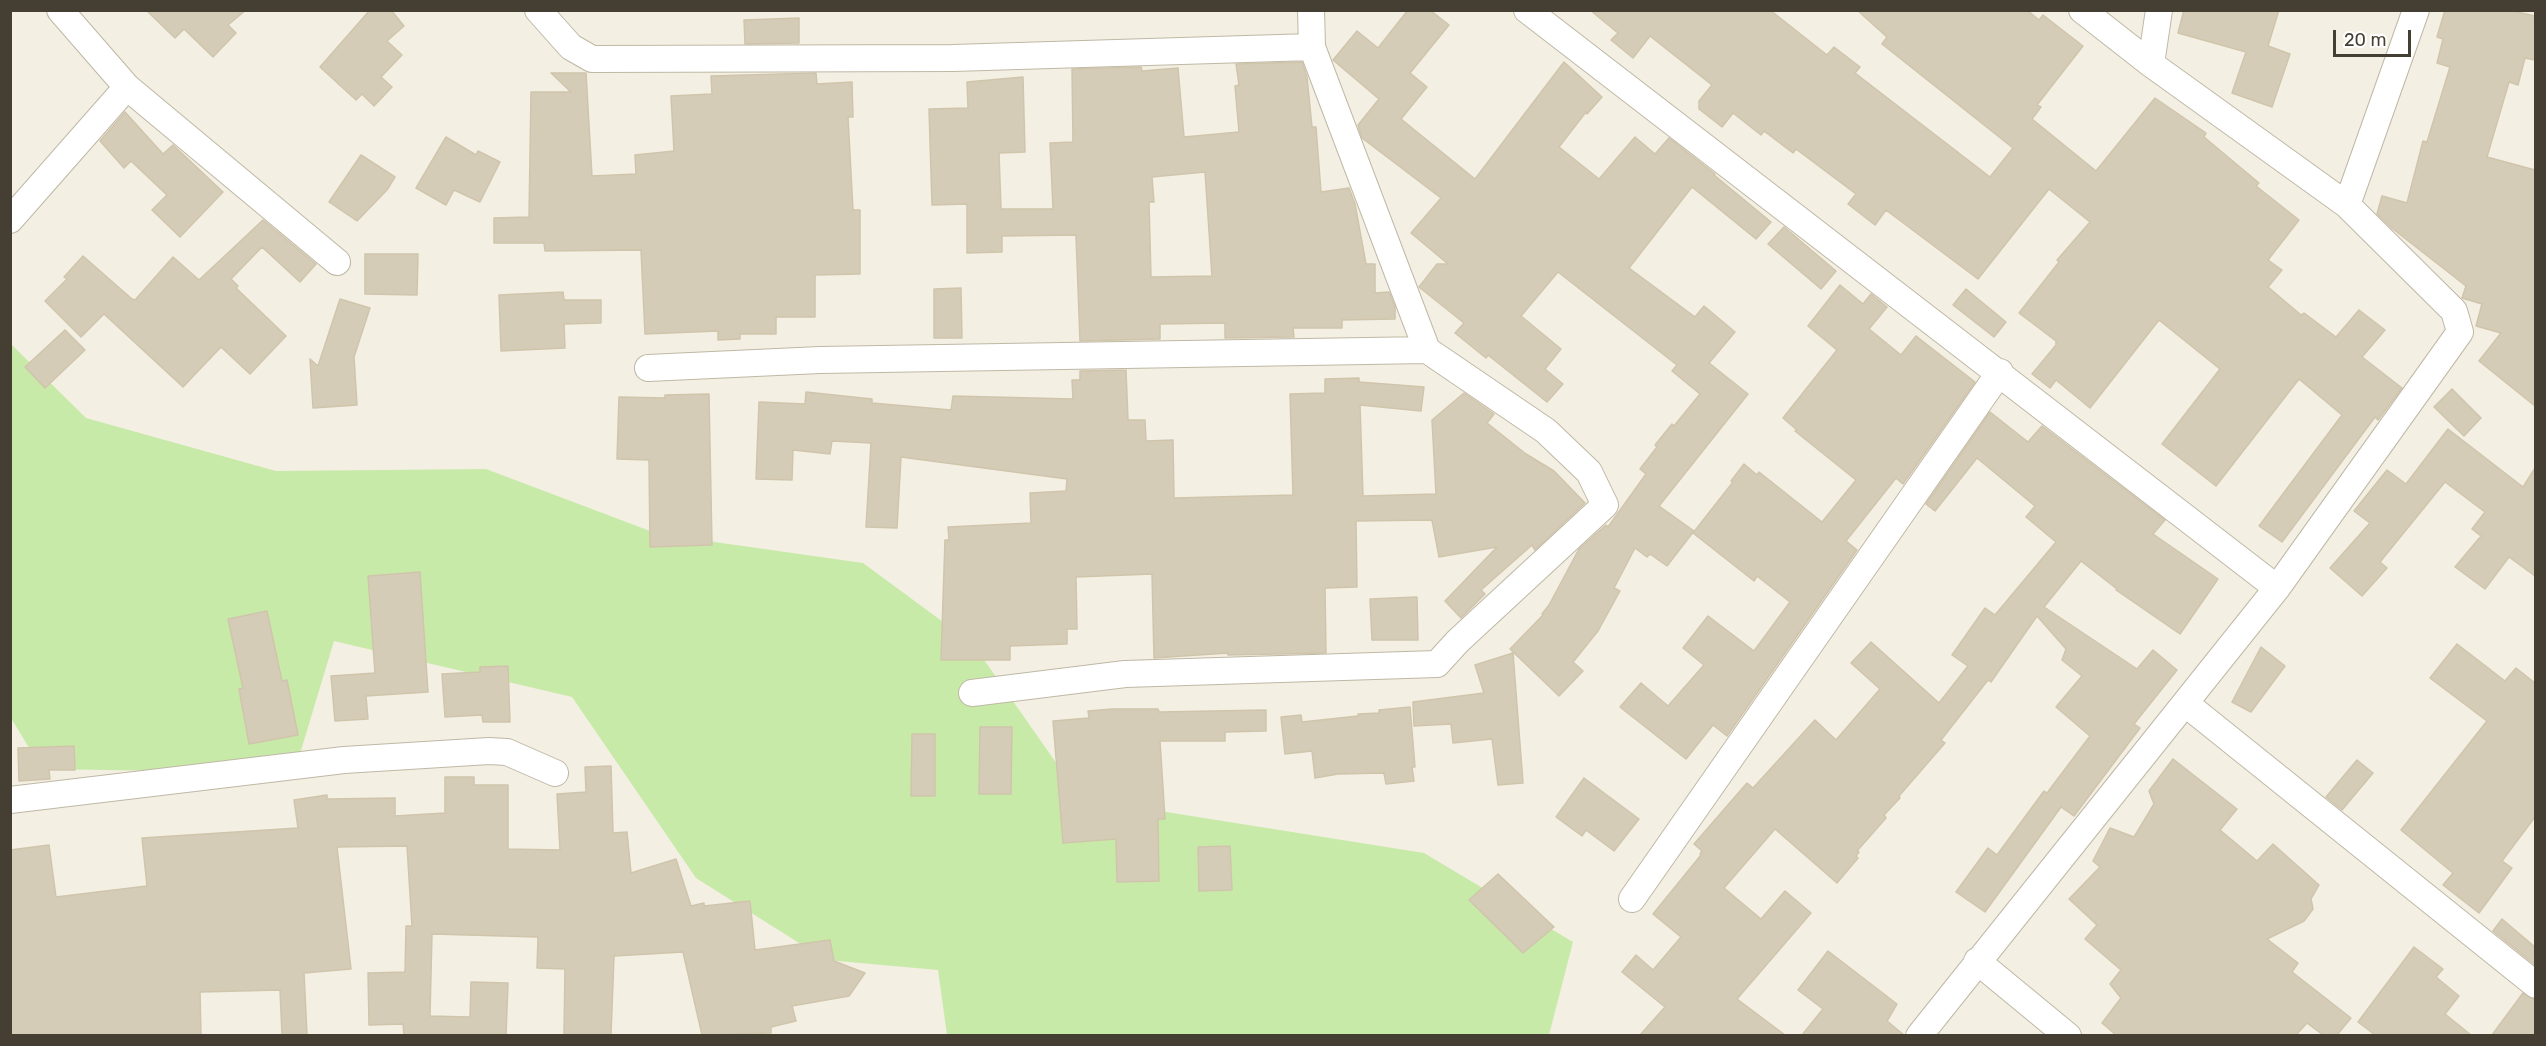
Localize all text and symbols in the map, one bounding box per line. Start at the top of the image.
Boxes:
scale bar [2336,18,2414,56]
text: 20 m [2344,29,2386,51]

